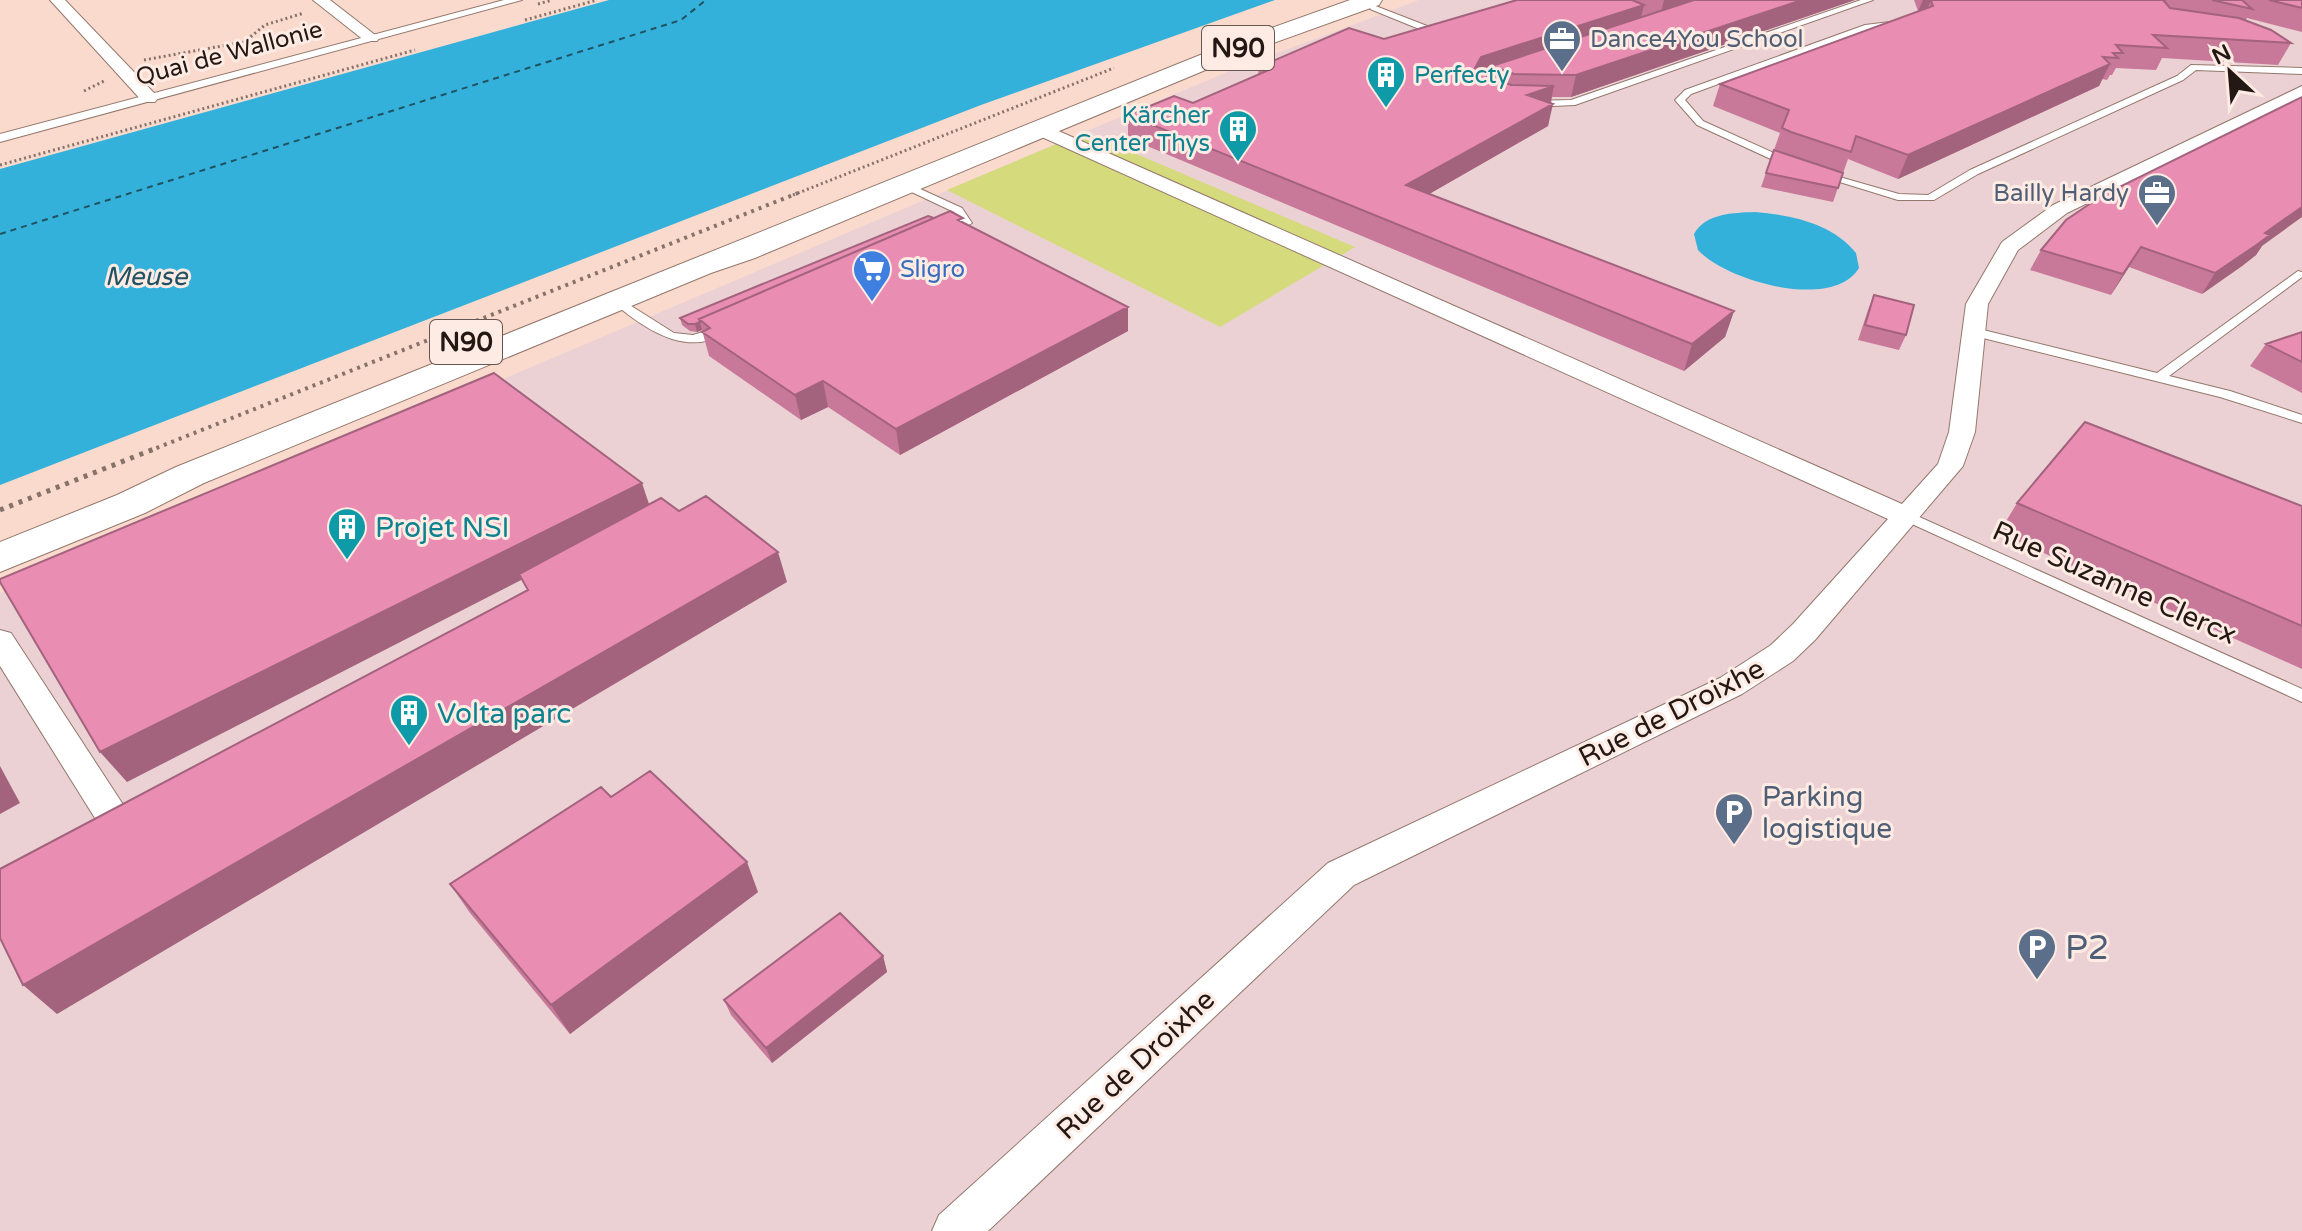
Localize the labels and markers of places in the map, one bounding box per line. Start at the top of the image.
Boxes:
office icon: Dance4You School [1541,18,1583,73]
place label: Dance4You School [1590,25,1804,54]
building icon: Perfecty [1365,54,1407,109]
place label: Perfecty [1414,61,1509,90]
place label: Kärcher Center Thys [1074,101,1211,158]
building icon: Kärcher Center Thys [1217,108,1259,163]
office icon: Bailly Hardy [2136,172,2178,227]
place label: Bailly Hardy [1993,179,2129,208]
supermarket icon: Sligro [851,248,893,303]
place label: Sligro [900,255,965,284]
building icon: Projet NSI [326,506,368,561]
place label: Projet NSI [375,511,510,545]
building icon: Volta parc [388,692,430,747]
place label: Volta parc [437,697,571,731]
place label: Parking logistique [1762,780,1892,846]
parking icon: Parking logistique [1713,791,1755,846]
parking icon: P2 [2016,926,2058,981]
place label: P2 [2065,928,2109,969]

